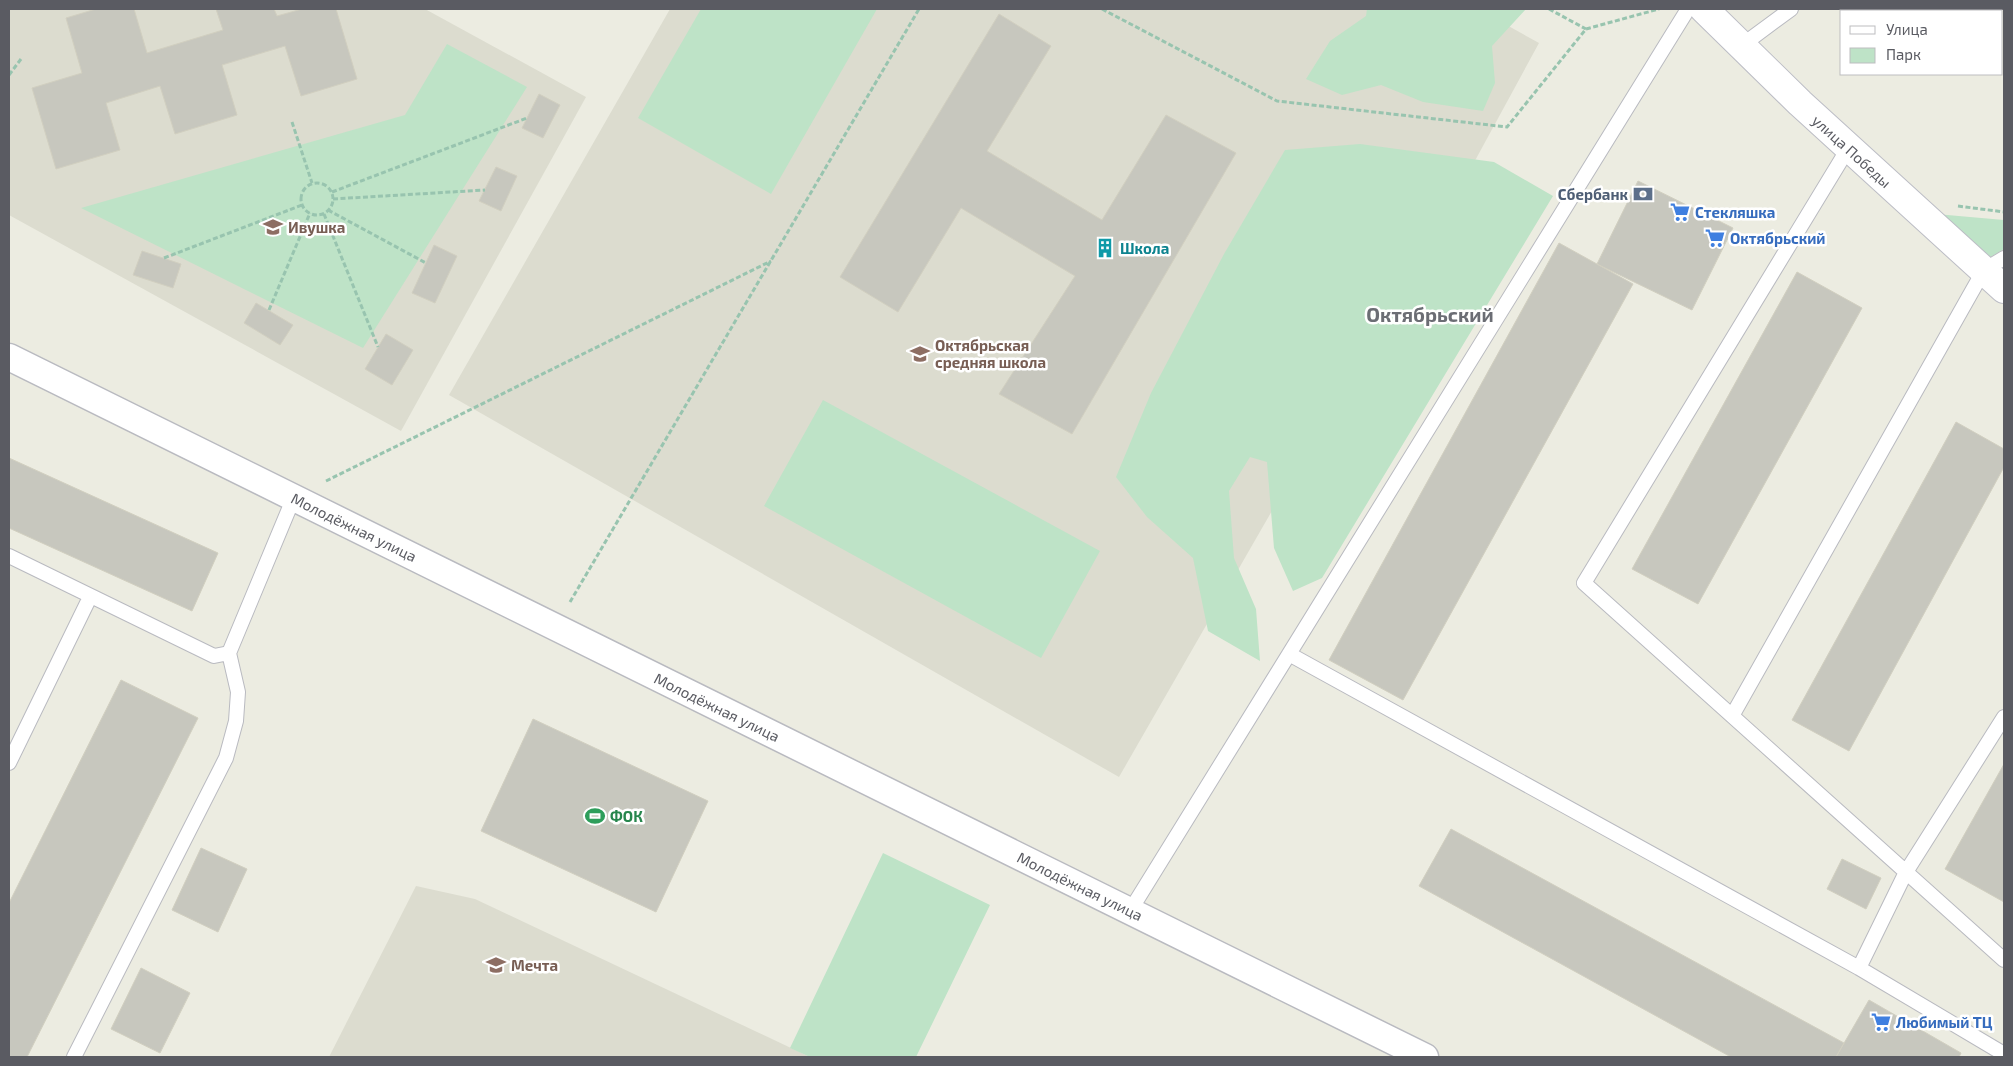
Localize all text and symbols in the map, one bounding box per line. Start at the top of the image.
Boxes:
legend [1840,10,2003,75]
text: Улица [1886,20,1928,38]
text: Парк [1886,45,1921,63]
street label: улица Победы [1808,111,1895,192]
bank icon: Сбербанк [1632,183,1654,205]
place label: Сбербанк [1558,185,1629,203]
supermarket icon: Стекляшка [1669,201,1691,223]
place label: Стекляшка [1695,203,1775,221]
school or university icon: Ивушка [262,216,284,238]
place label: Ивушка [288,218,345,236]
supermarket icon: Октябрьский [1704,227,1726,249]
place label: Октябрьский [1730,229,1825,247]
building icon: Школа [1094,237,1116,259]
place label: Школа [1120,239,1169,257]
district label: Октябрьский [1366,302,1494,326]
place label: Октябрьская средняя школа [935,336,1046,371]
school or university icon: Октябрьская средняя школа [909,343,931,365]
street label: Молодёжная улица [288,489,420,566]
street label: Молодёжная улица [651,669,783,746]
sports icon: ФОК [584,805,606,827]
place label: ФОК [610,807,643,825]
street label: Молодёжная улица [1014,848,1146,925]
school or university icon: Мечта [485,954,507,976]
place label: Мечта [511,956,558,974]
supermarket icon: Любимый ТЦ [1870,1011,1892,1033]
place label: Любимый ТЦ [1896,1013,1993,1031]

